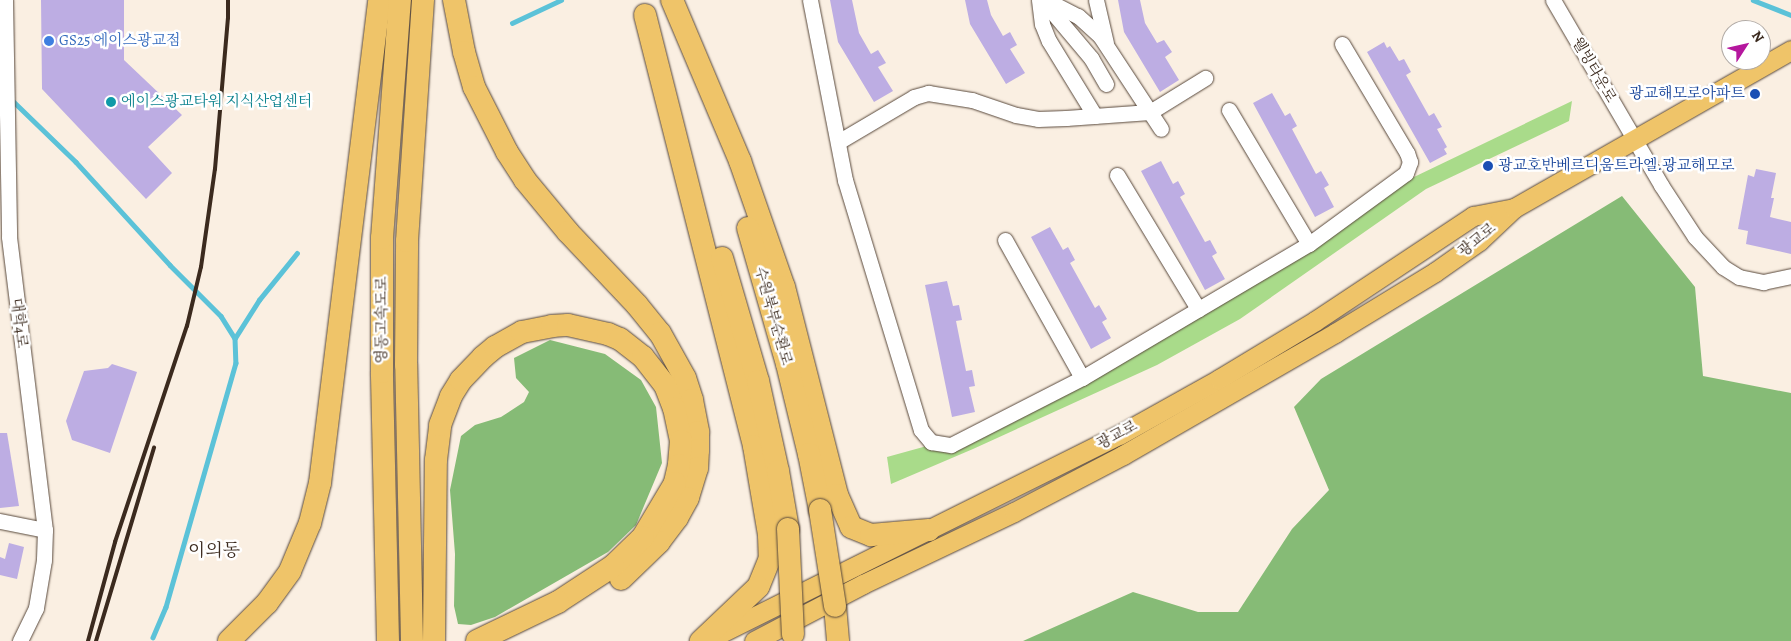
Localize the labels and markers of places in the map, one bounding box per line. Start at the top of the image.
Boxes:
place label: GS25 에이스광교점 [59,32,180,50]
marker: GS25 에이스광교점 [43,35,55,47]
place label: 광교해모로아파트 [1629,85,1745,103]
marker: 광교해모로아파트 [1749,88,1761,100]
place label: 에이스광교타워 지식산업센터 [121,93,312,111]
marker: 에이스광교타워 지식산업센터 [105,96,117,108]
place label: 광교호반베르디움트라엘.광교해모로 [1498,157,1734,175]
marker: 광교호반베르디움트라엘.광교해모로 [1482,160,1494,172]

